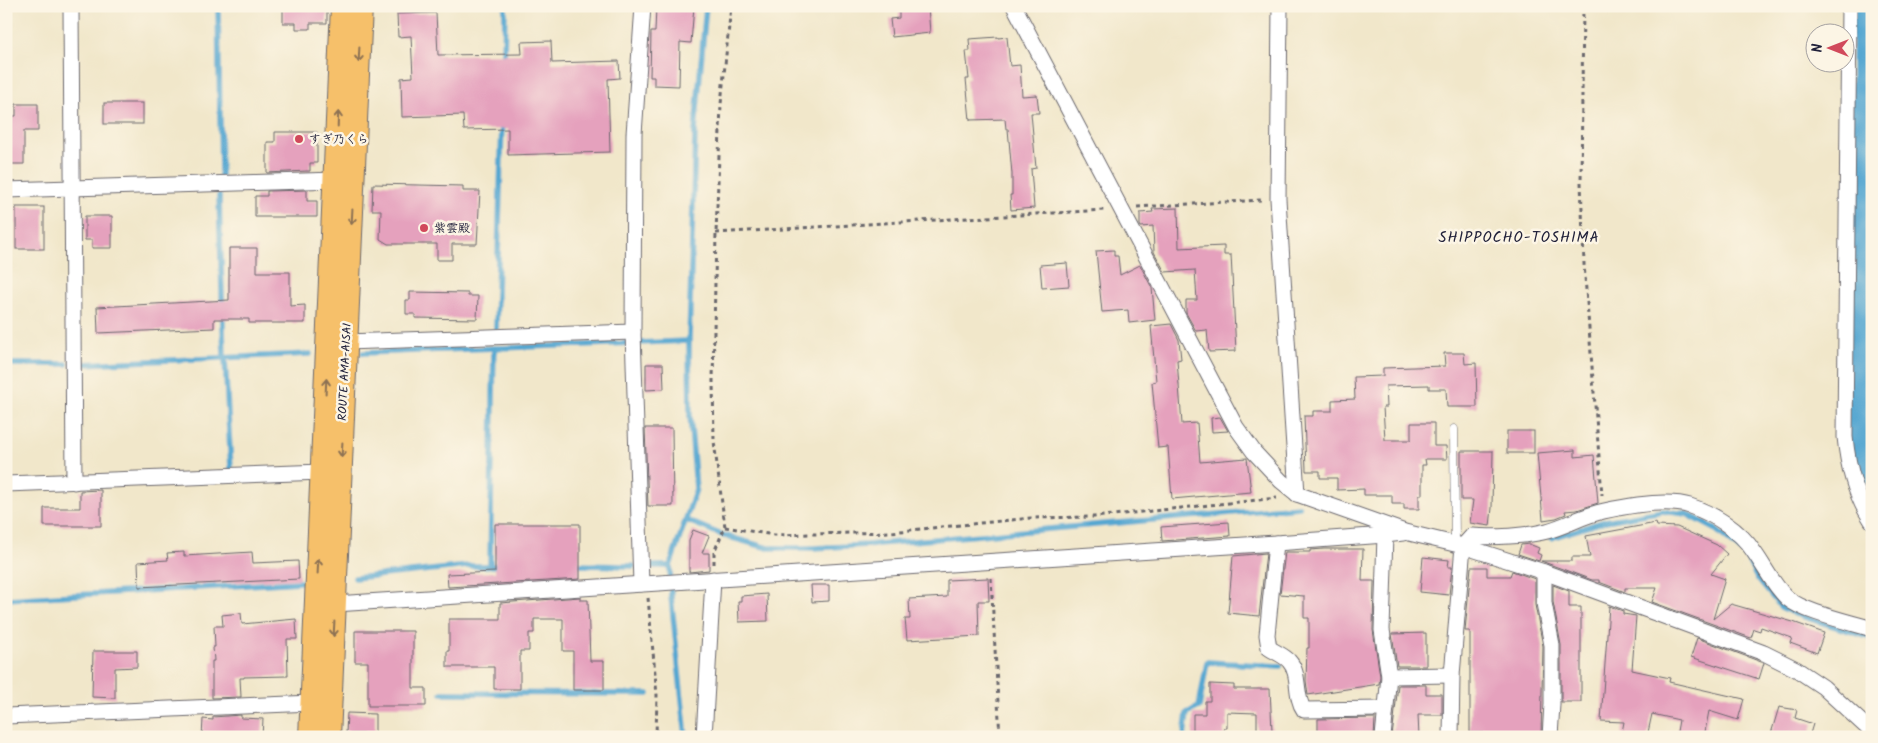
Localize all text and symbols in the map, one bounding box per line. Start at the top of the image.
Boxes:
north arrow [1806,22,1856,72]
text: N [1807,43,1829,52]
one-way arrow [355,47,364,63]
one-way arrow [333,111,343,127]
place label: すぎ乃くら [309,130,369,149]
marker: すぎ乃くら [293,133,305,145]
one-way arrow [347,209,357,225]
place label: 紫雲殿 [434,219,470,238]
marker: 紫雲殿 [418,222,430,234]
district label: SHIPPOCHO-TOSHIMA [1438,226,1600,250]
street label: ROUTE AMA-AISAI [333,322,357,421]
one-way arrow [322,378,331,394]
one-way arrow [337,441,346,457]
one-way arrow [313,558,323,574]
one-way arrow [329,621,338,637]

